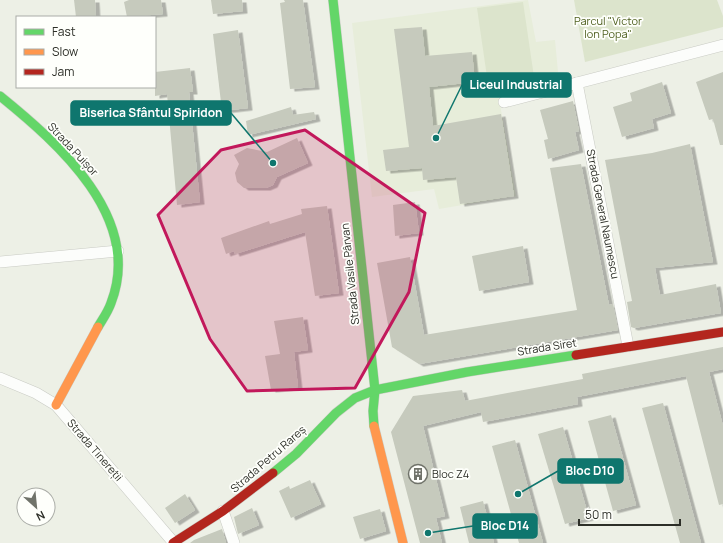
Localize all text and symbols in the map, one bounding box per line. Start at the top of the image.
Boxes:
park label: Parcul "Victor Ion Popa" [574,13,642,41]
legend [16,16,156,88]
text: Fast [52,23,76,40]
text: Slow [52,43,78,60]
text: Jam [52,63,74,80]
callout: Liceul Industrial [462,73,571,97]
text: Liceul Industrial [470,76,562,93]
callout: Biserica Sfântul Spiridon [71,101,231,125]
text: Biserica Sfântul Spiridon [79,104,223,121]
street label: Strada Puișor [45,119,102,179]
street label: Strada General Naumescu [584,148,623,280]
street label: Strada Vasile Pârvan [337,223,362,326]
street label: Strada Siret [516,334,578,359]
street label: Strada Tinereții [64,415,127,484]
street label: Strada Petru Rareș [227,422,309,495]
callout: Bloc D10 [558,459,623,483]
text: Bloc D10 [565,462,615,479]
building icon: Bloc Z4 [407,463,429,485]
place label: Bloc Z4 [432,466,469,481]
north arrow [16,487,56,527]
scale bar [579,501,680,527]
text: 50 m [585,506,612,523]
text: N [34,508,48,525]
callout: Bloc D14 [473,514,537,538]
text: Bloc D14 [481,517,529,534]

